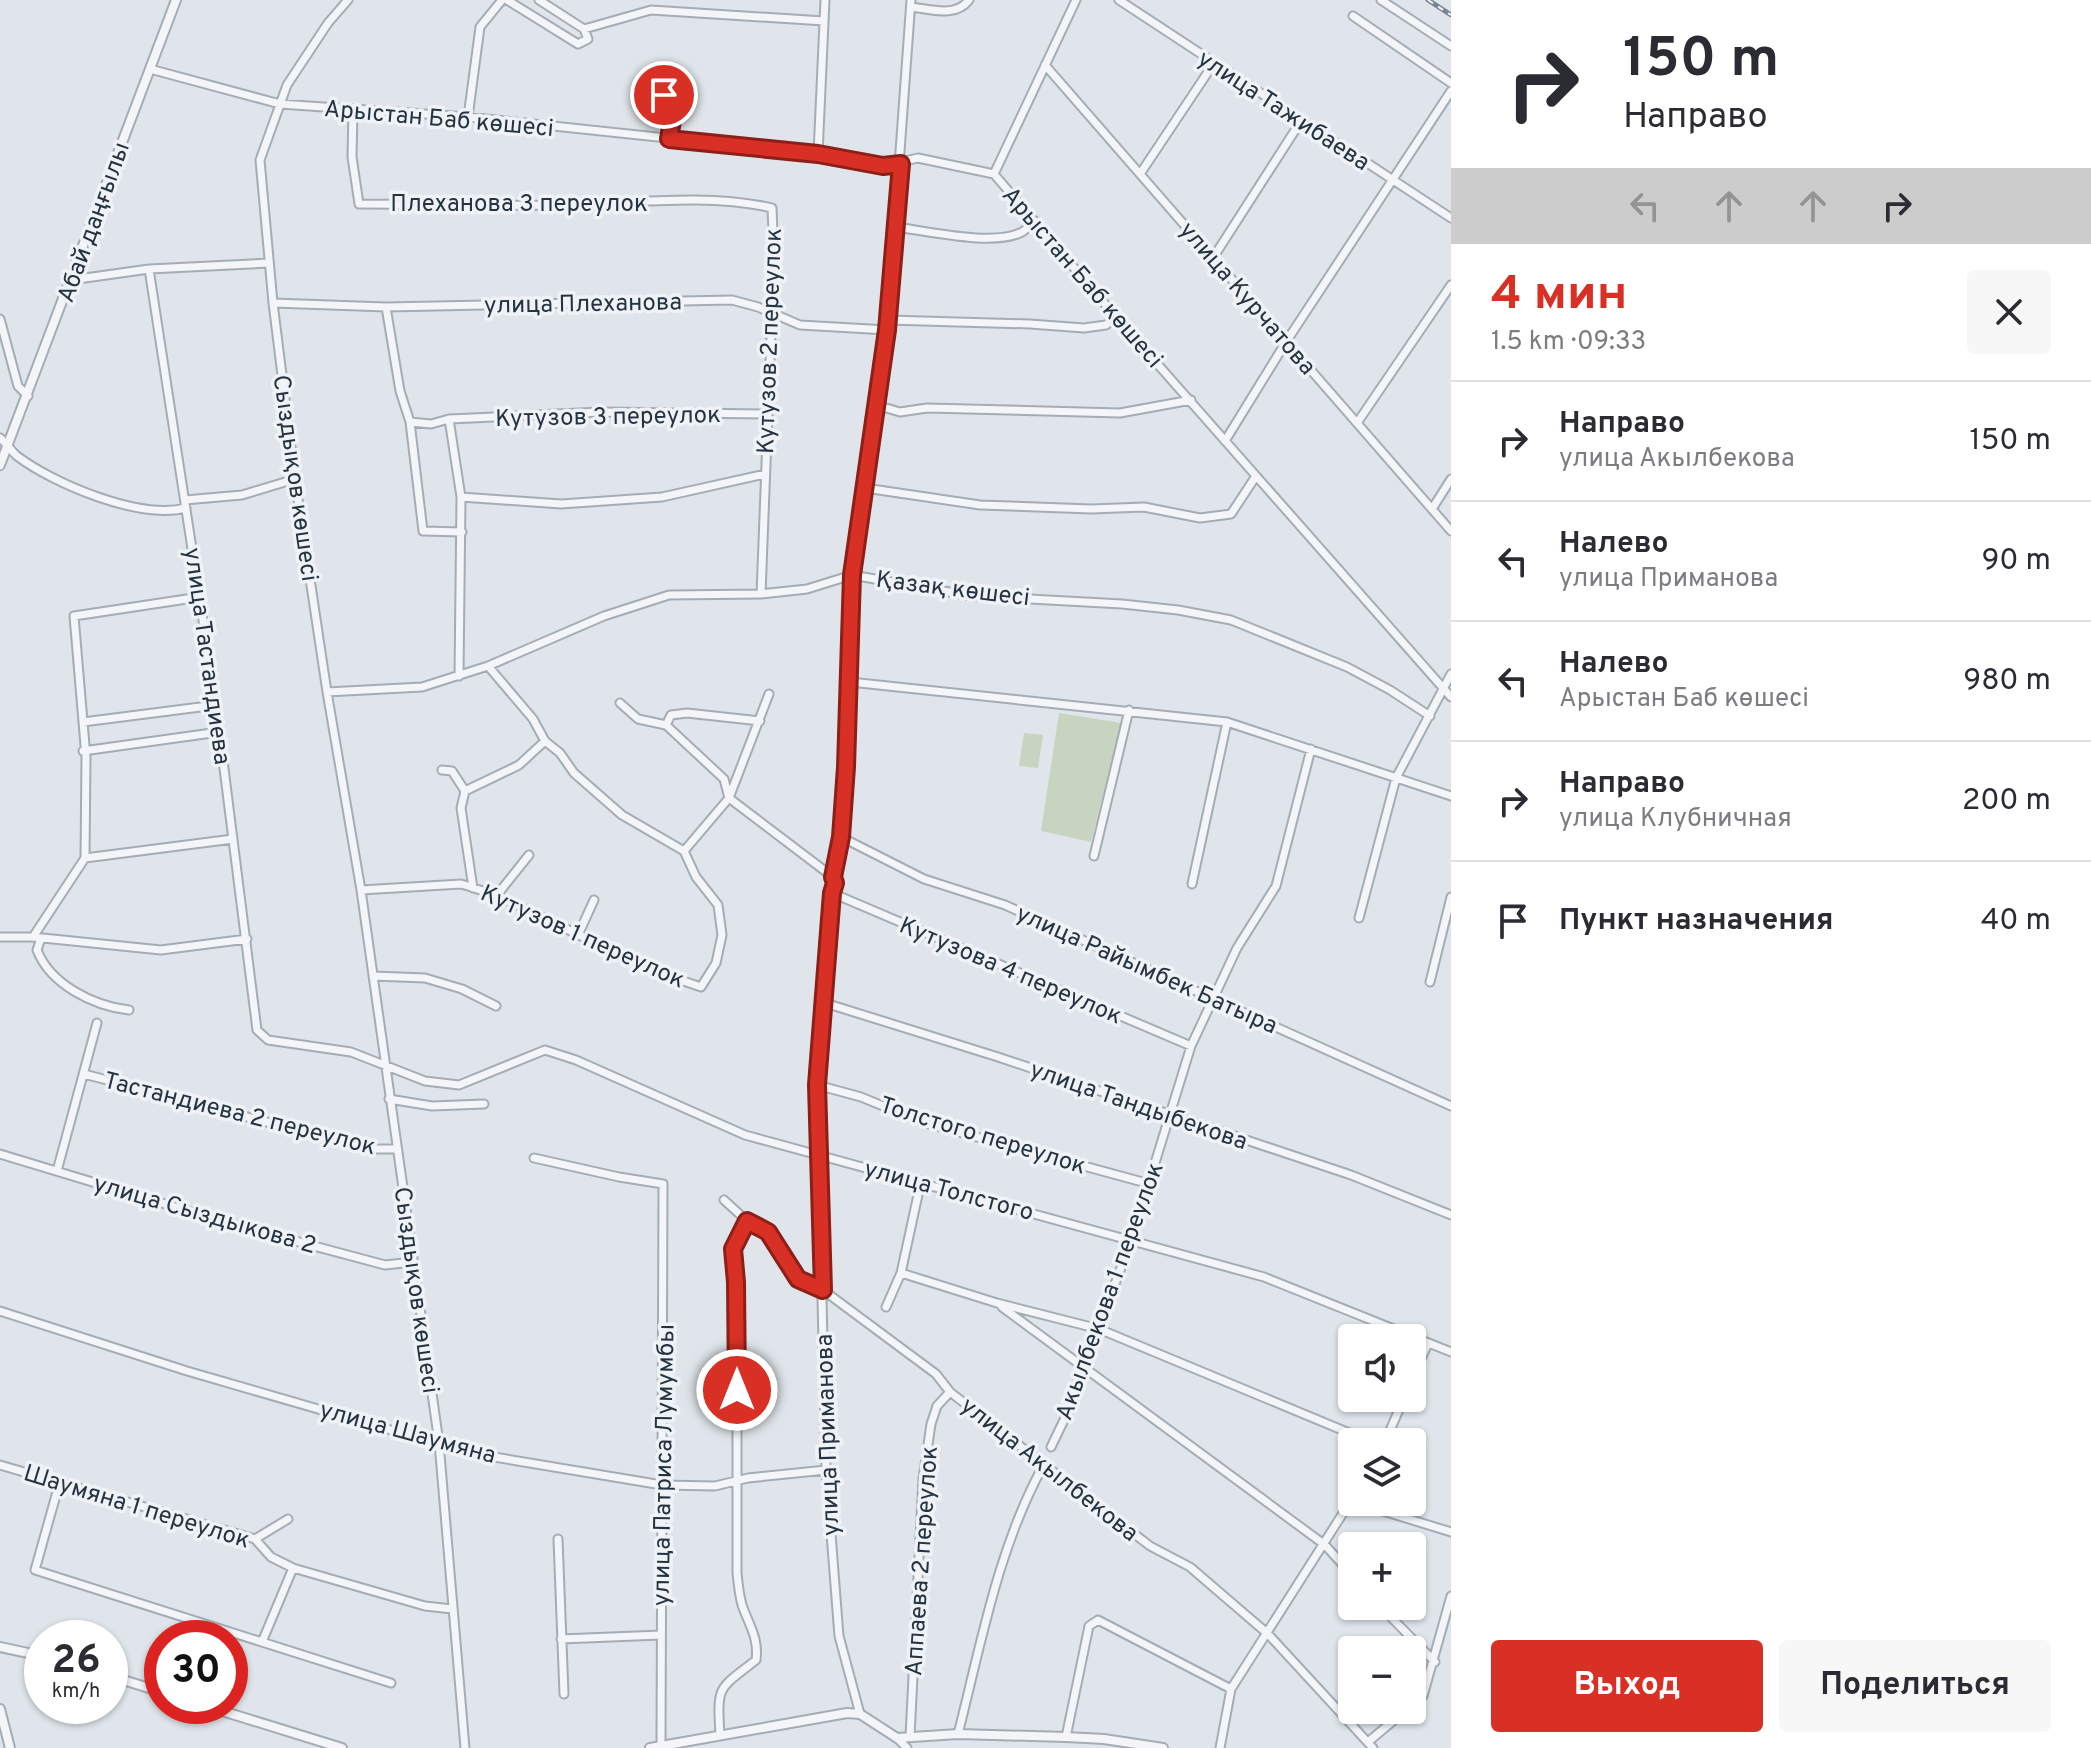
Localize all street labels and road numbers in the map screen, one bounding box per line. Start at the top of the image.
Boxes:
street label: улица Тажибаева [1191,45,1375,179]
street label: Арыстан Баб көшесі [323,95,555,145]
street label: Абай даңғылы [52,138,138,307]
street label: Арыстан Баб көшесі [995,181,1168,375]
street label: Плеханова 3 переулок [390,190,648,220]
street label: улица Курчатова [1172,216,1321,382]
street label: Кутузов 2 переулок [752,228,790,455]
street label: улица Плеханова [484,288,682,322]
street label: Сыздықов көшесі [265,373,323,583]
street label: Кутузов 3 переулок [495,401,721,435]
street label: улица Тастандиева [176,546,236,767]
street label: Қазақ көшесі [874,566,1031,614]
street label: Кутузов 1 переулок [475,879,689,996]
street label: улица Райымбек Батыра [1011,900,1282,1042]
street label: Кутузова 4 переулок [894,911,1126,1032]
street label: улица Тандыбекова [1026,1056,1251,1158]
street label: Тастандиева 2 переулок [100,1067,379,1163]
street label: Толстого переулок [876,1091,1089,1183]
street label: улица Толстого [860,1155,1037,1229]
street label: Акылбекова 1 переулок [1050,1159,1172,1425]
street label: улица Сыздыкова 2 [90,1170,319,1262]
street label: Сыздықов көшесі [386,1185,444,1395]
street label: улица Патриса Лумумбы [648,1324,682,1606]
street label: улица Приманова [810,1333,848,1537]
street label: улица Акылбекова [954,1392,1144,1549]
street label: улица Шаумяна [316,1396,499,1472]
street label: Аппаева 2 переулок [900,1445,946,1677]
street label: Шаумяна 1 переулок [20,1459,253,1557]

